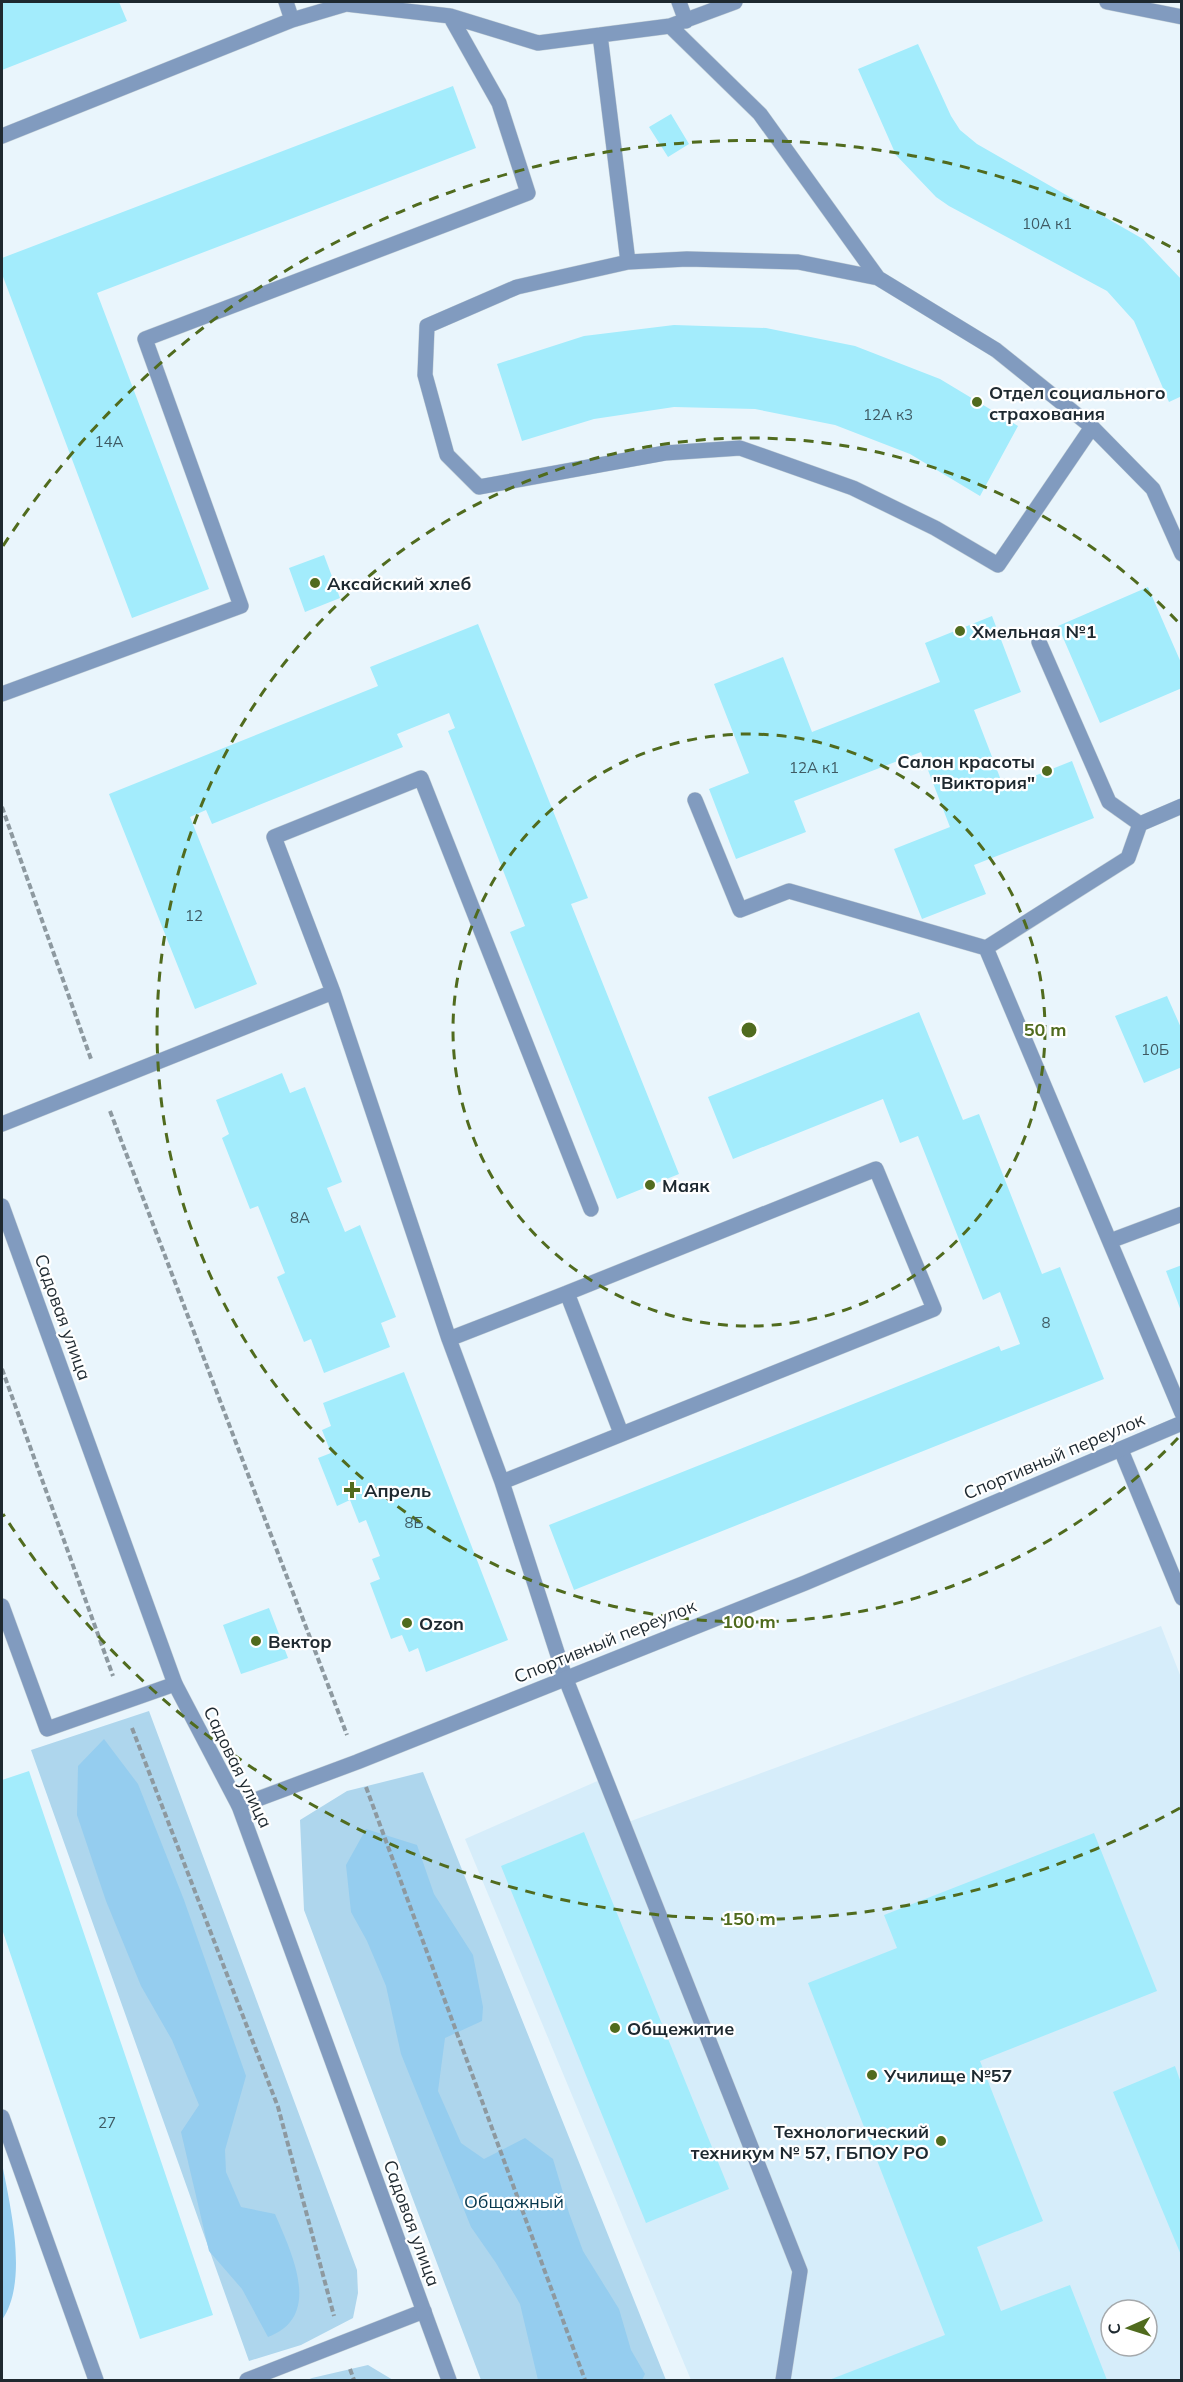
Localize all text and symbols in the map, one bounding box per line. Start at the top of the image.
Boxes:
house number: 10А к1 [1022,214,1072,233]
place label: Отдел социального страхования [989,381,1166,425]
marker: Отдел социального страхования [970,395,984,409]
house number: 12А к3 [863,405,913,424]
house number: 14А [94,432,124,451]
place label: Аксайский хлеб [327,572,471,595]
marker: Аксайский хлеб [308,576,322,590]
place label: Хмельная №1 [971,620,1097,643]
marker: Хмельная №1 [953,624,967,638]
place label: Салон красоты "Виктория" [897,750,1035,794]
house number: 12А к1 [789,758,839,777]
marker: Салон красоты "Виктория" [1040,764,1054,778]
house number: 12 [185,906,203,925]
text: 50 m [1024,1018,1066,1041]
centre of rings [739,1020,759,1040]
house number: 10Б [1141,1040,1169,1059]
place label: Маяк [662,1174,710,1197]
marker: Маяк [643,1178,657,1192]
house number: 8А [290,1208,310,1227]
street label: Садовая улица [30,1251,96,1383]
house number: 8 [1041,1313,1051,1332]
street label: Спортивный переулок [960,1407,1148,1505]
place label: Апрель [364,1479,431,1502]
marker: Апрель [345,1483,359,1497]
house number: 8Б [404,1513,424,1532]
street label: Спортивный переулок [511,1594,700,1688]
text: 100 m [722,1610,776,1633]
place label: Ozon [419,1612,464,1635]
marker: Ozon [400,1616,414,1630]
place label: Вектор [268,1630,332,1653]
marker: Вектор [249,1634,263,1648]
street label: Садовая улица [199,1702,277,1832]
text: 150 m [722,1907,776,1930]
place label: Общежитие [627,2017,734,2040]
marker: Общежитие [608,2021,622,2035]
place label: Училище №57 [883,2064,1012,2087]
marker: Училище №57 [865,2068,879,2082]
house number: 27 [98,2113,116,2132]
place label: Технологический техникум № 57, ГБПОУ РО [691,2120,929,2164]
marker: Технологический техникум № 57, ГБПОУ РО [934,2134,948,2148]
street label: Садовая улица [379,2157,445,2289]
park label: Общажный [464,2190,564,2213]
north arrow [1099,2298,1159,2358]
text: С [1104,2323,1124,2335]

